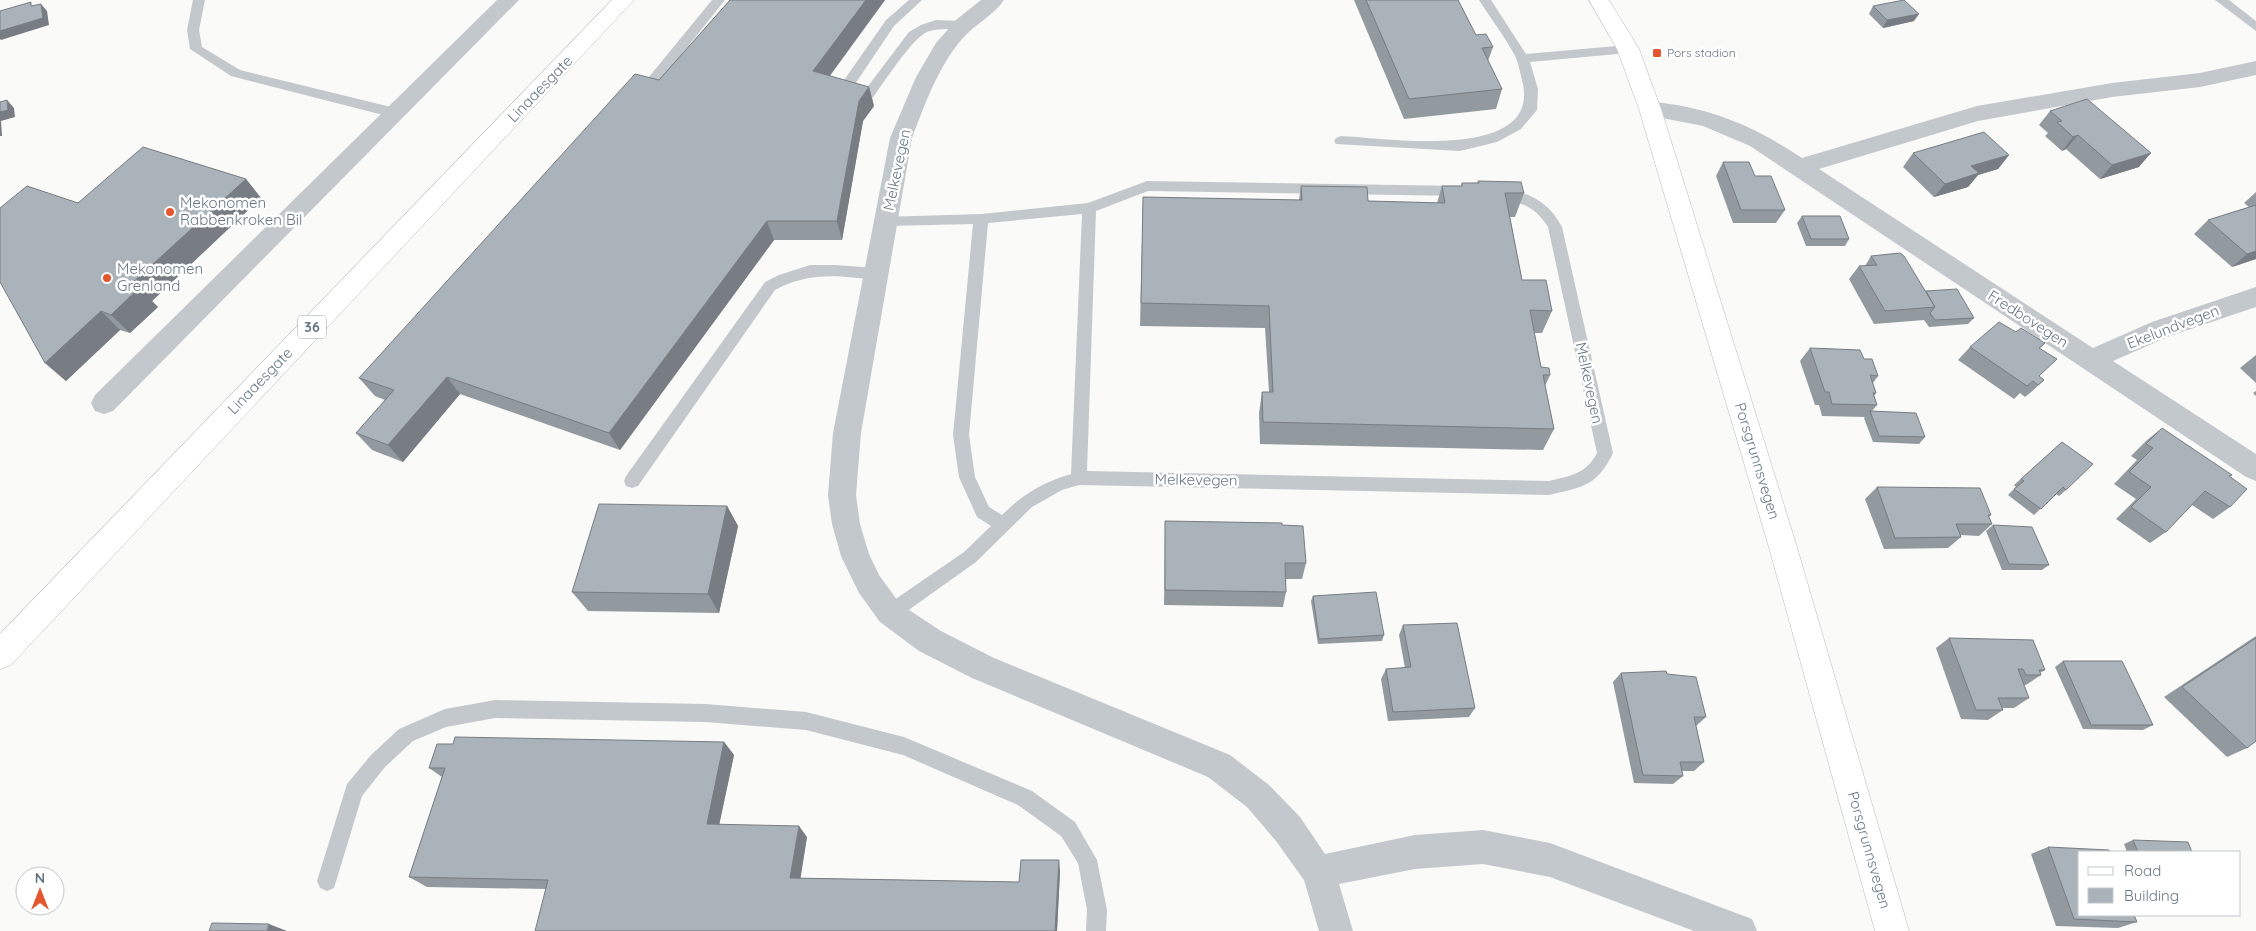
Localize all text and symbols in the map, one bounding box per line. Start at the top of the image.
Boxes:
place label: Pors stadion [1667,45,1736,60]
marker: Pors stadion [1651,47,1663,59]
street label: Linaaesgate [503,51,576,126]
street label: Melkevegen [879,127,914,212]
place label: Mekonomen Rabbenkroken Bil [180,193,302,229]
marker: Mekonomen Rabbenkroken Bil [164,206,176,218]
place label: Mekonomen Grenland [117,259,203,295]
marker: Mekonomen Grenland [101,272,113,284]
street label: Fredbovegen [1985,286,2072,352]
street label: Ekelundvegen [2124,300,2221,353]
road number: 36 [298,316,326,338]
street label: Melkevegen [1572,340,1607,425]
street label: Linaaesgate [223,343,296,418]
street label: Porsgrunnsvegen [1731,400,1784,522]
street label: Melkevegen [1154,469,1238,490]
street label: Porsgrunnsvegen [1844,789,1895,911]
legend [2078,851,2241,916]
text: Road [2124,861,2161,880]
north arrow [15,866,65,916]
text: N [35,869,45,887]
text: Building [2124,886,2179,905]

